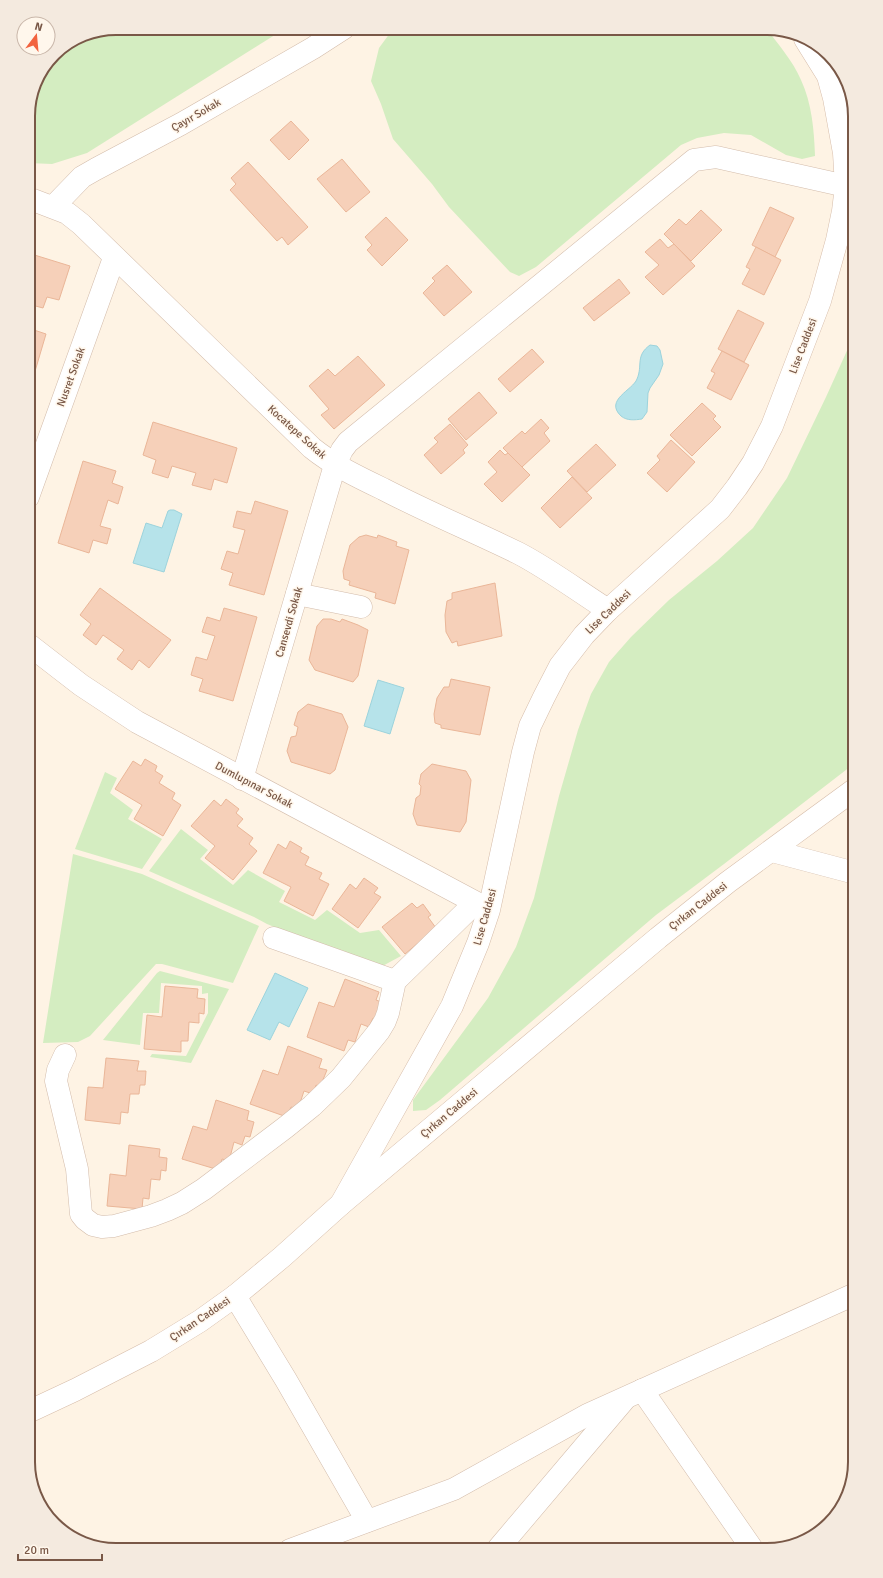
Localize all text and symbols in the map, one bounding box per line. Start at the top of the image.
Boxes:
north arrow [16,16,56,56]
text: N [33,20,44,34]
street label: Çayır Sokak [169,95,224,134]
street label: Lise Caddesi [786,316,820,376]
street label: Nusret Sokak [54,345,88,409]
street label: Kocatepe Sokak [265,402,329,462]
street label: Cansevdi Sokak [273,585,305,659]
street label: Lise Caddesi [583,587,634,637]
street label: Dumlupınar Sokak [213,759,296,811]
street label: Çırkan Caddesi [666,879,730,933]
street label: Lise Caddesi [471,887,499,947]
street label: Çırkan Caddesi [418,1085,480,1141]
street label: Çırkan Caddesi [167,1294,233,1344]
scale bar [18,1536,102,1562]
text: 20 m [24,1543,49,1558]

